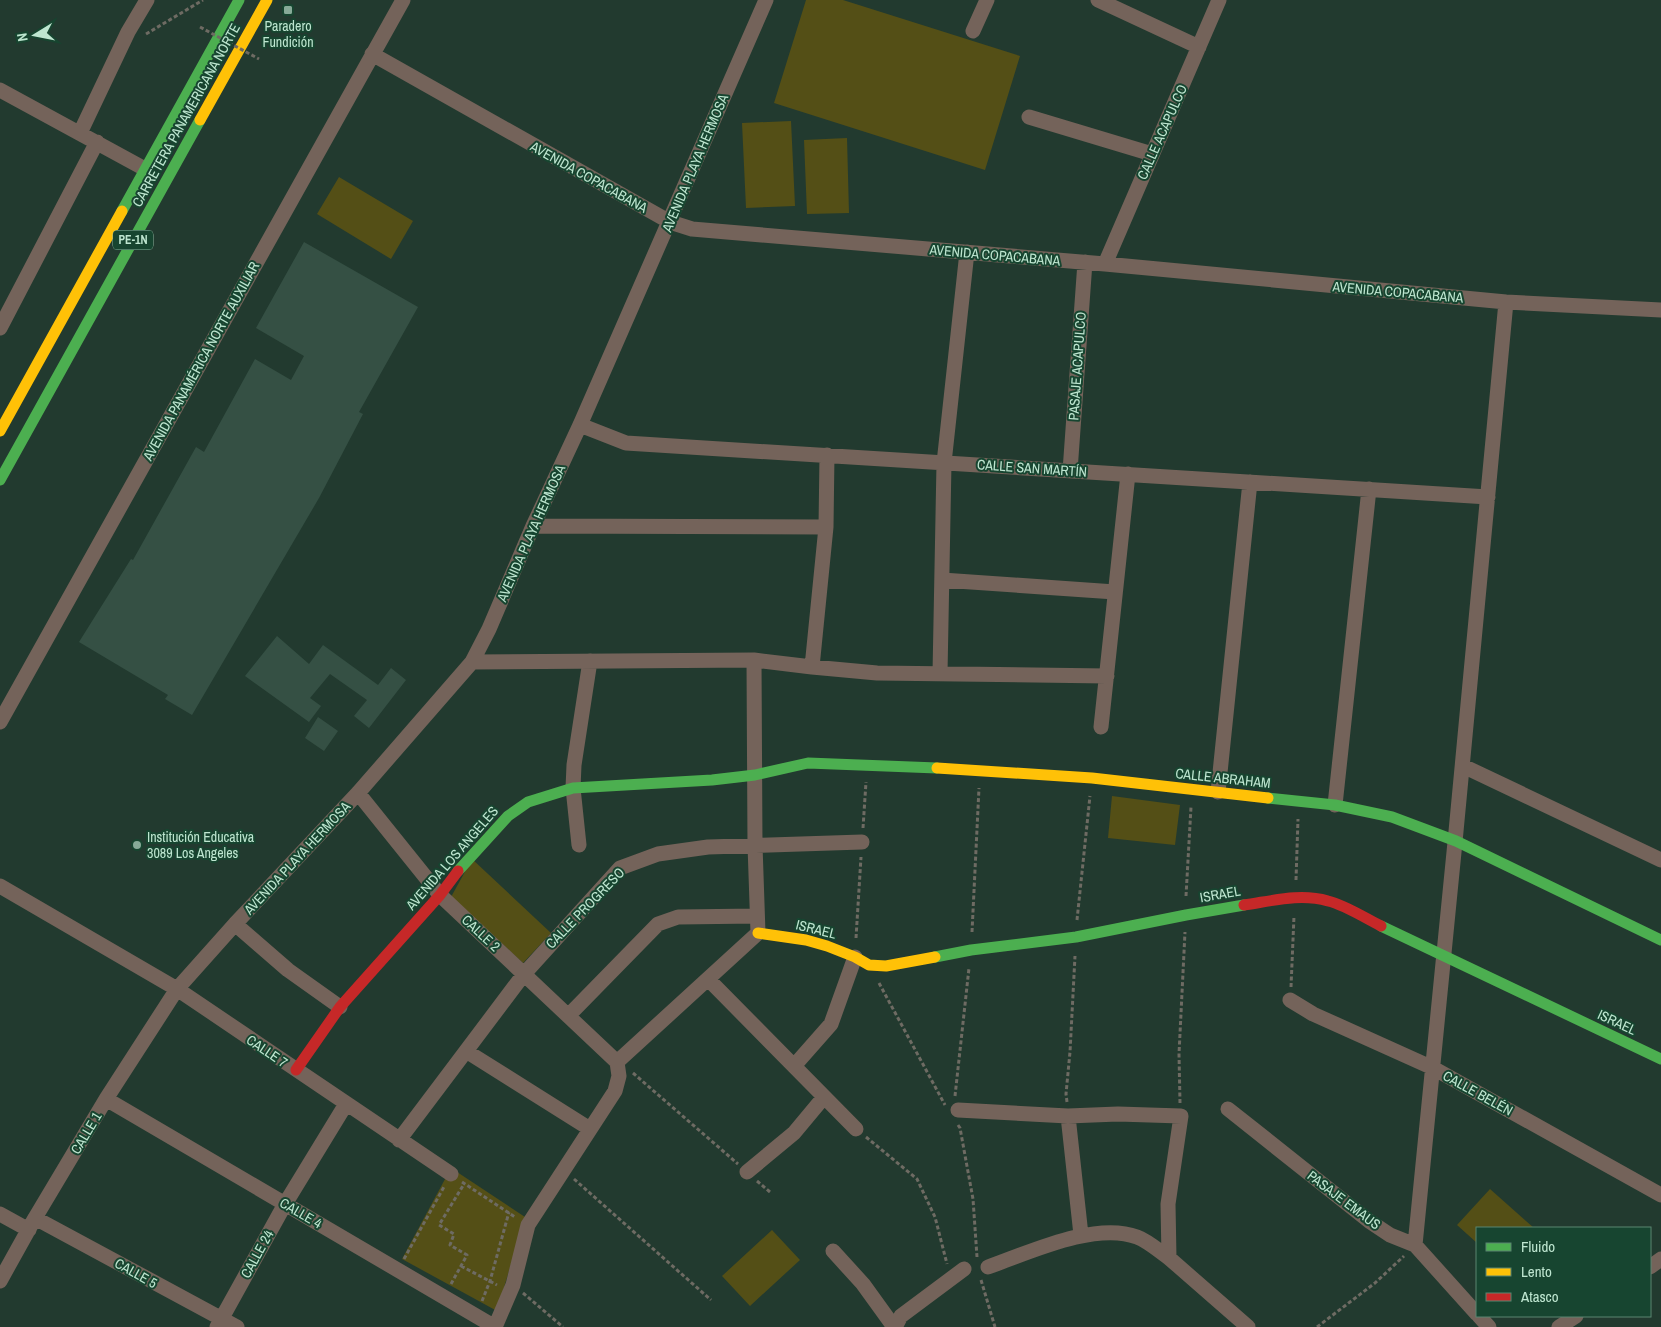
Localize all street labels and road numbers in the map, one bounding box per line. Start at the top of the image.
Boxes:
street label: CARRETERA PANAMERICANA NORTE [128,20,244,210]
street label: CALLE ACAPULCO [1133,82,1191,182]
street label: AVENIDA PLAYA HERMOSA [657,91,732,236]
street label: AVENIDA COPACABANA [526,137,651,217]
road number: PE-1N [113,230,153,250]
street label: AVENIDA COPACABANA [928,240,1061,270]
street label: AVENIDA PANAMÉRICA NORTE AUXILIAR [138,258,263,464]
street label: AVENIDA COPACABANA [1331,277,1464,307]
street label: PASAJE ACAPULCO [1064,311,1090,421]
street label: CALLE SAN MARTÍN [976,455,1088,481]
street label: AVENIDA PLAYA HERMOSA [492,461,569,605]
street label: CALLE ABRAHAM [1174,764,1272,792]
street label: AVENIDA PLAYA HERMOSA [239,797,354,919]
street label: AVENIDA LOS ANGELES [401,802,502,914]
street label: CALLE PROGRESO [542,864,628,952]
street label: ISRAEL [1198,881,1242,906]
street label: CALLE 2 [458,911,504,955]
street label: ISRAEL [794,915,839,943]
street label: ISRAEL [1595,1005,1640,1039]
street label: CALLE 7 [243,1031,291,1071]
street label: CALLE BELÉN [1440,1066,1516,1120]
street label: CALLE 1 [66,1108,106,1157]
street label: PASAJE EMAUS [1304,1167,1385,1234]
street label: CALLE 4 [277,1194,326,1233]
street label: CALLE 24 [236,1226,278,1281]
street label: CALLE 5 [112,1254,160,1292]

